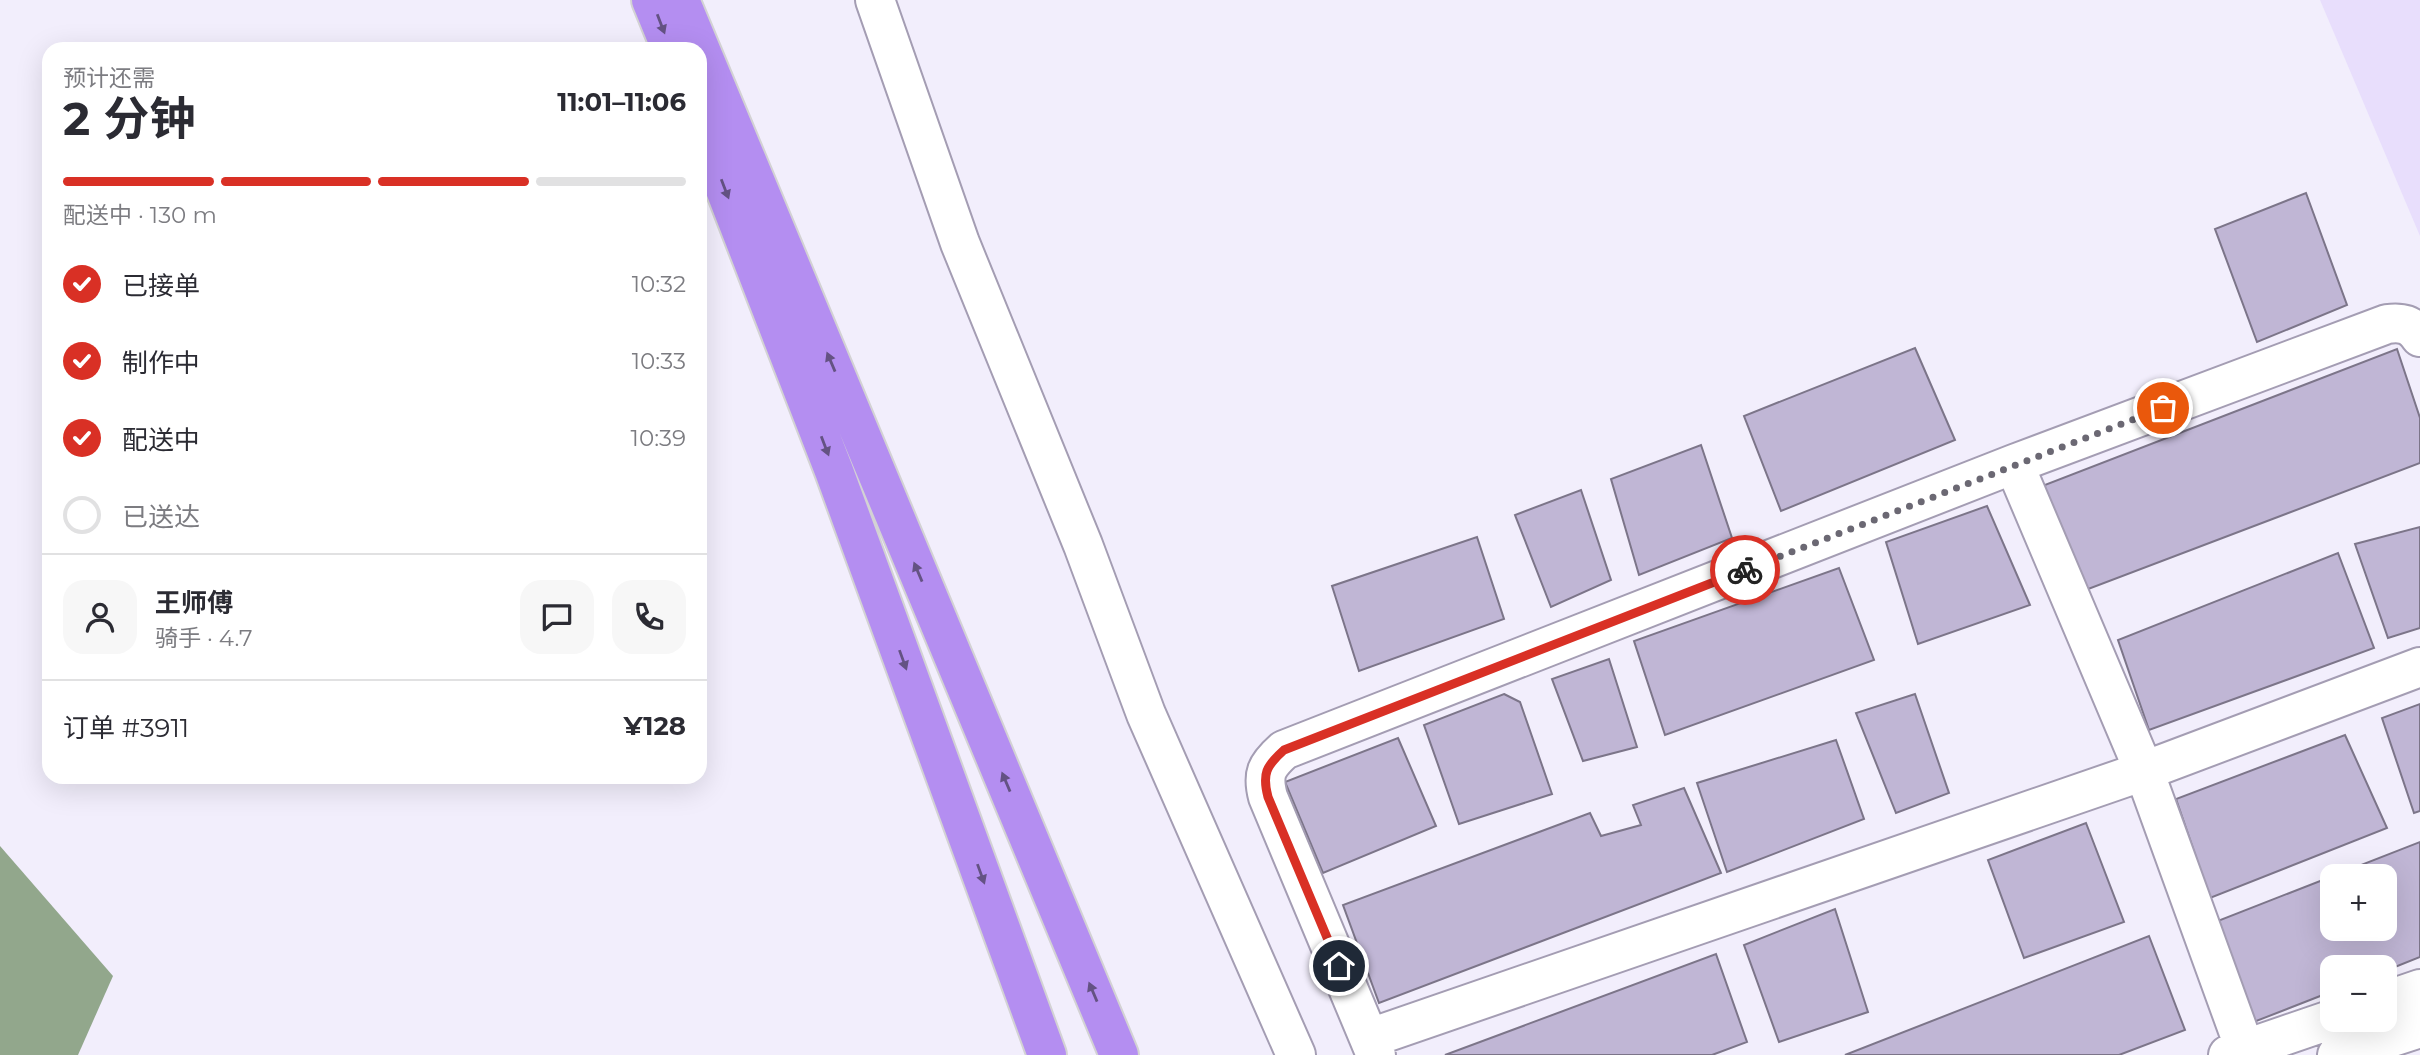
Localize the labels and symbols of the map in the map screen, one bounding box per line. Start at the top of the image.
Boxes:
one-way arrow [656,14,667,35]
one-way arrow [719,178,730,199]
one-way arrow [825,352,837,372]
pin [2133,378,2193,438]
one-way arrow [819,436,830,457]
courier [1710,535,1780,605]
one-way arrow [913,561,924,582]
one-way arrow [898,649,909,670]
one-way arrow [1000,771,1011,792]
one-way arrow [976,863,987,884]
pin [1309,936,1369,996]
one-way arrow [1087,982,1099,1002]

